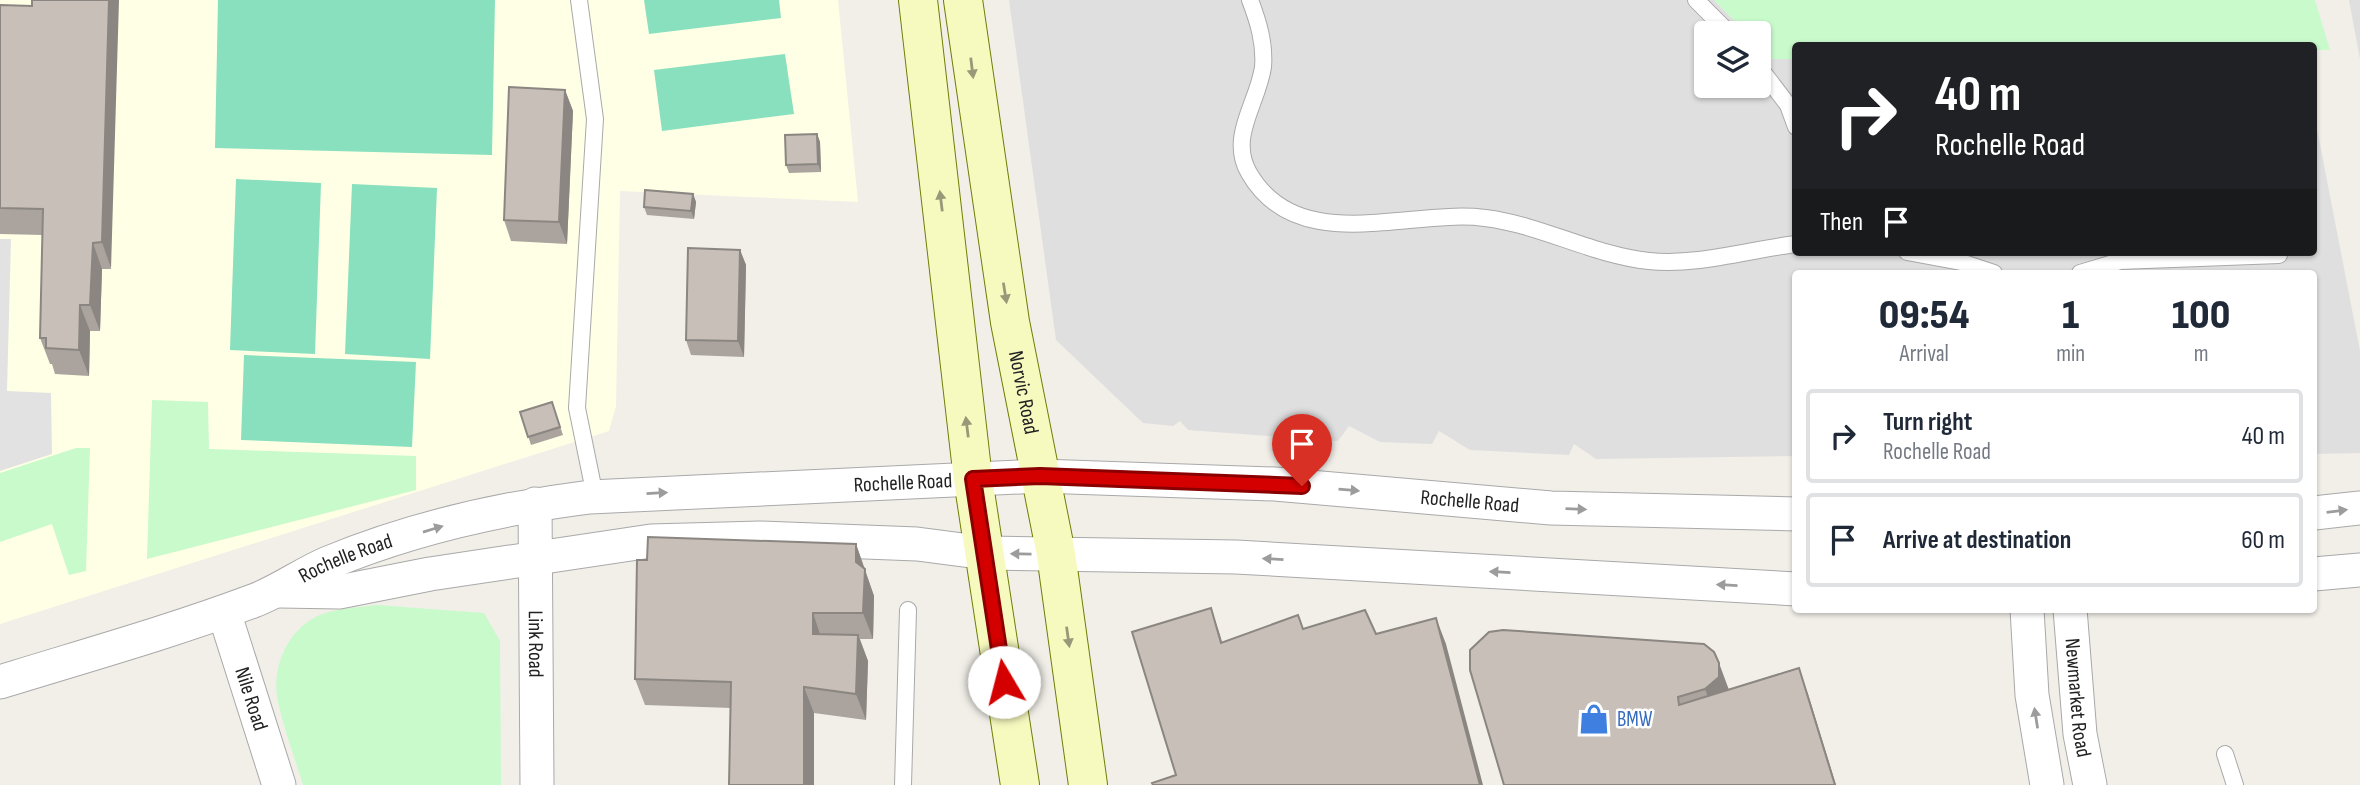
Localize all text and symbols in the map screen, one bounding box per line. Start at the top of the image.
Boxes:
map controls [1694,21,1771,98]
button: layers [1694,21,1771,98]
one-way arrow [966,57,977,79]
text: 40 m [1935,66,2021,125]
icon: right [1820,70,1911,161]
text: Rochelle Road [1935,126,2085,165]
one-way arrow [935,189,946,211]
icon: arrive [1877,203,1915,241]
text: Then [1820,207,1863,238]
one-way arrow [1000,282,1011,304]
text: 09:54 [1879,290,1969,341]
text: 1 [2062,290,2079,341]
text: 100 [2172,290,2230,341]
text: Arrival [1899,340,1949,368]
text: min [2056,340,2085,368]
text: m [2194,340,2208,368]
street label: Norvic Road [1003,348,1044,436]
text: Turn right [1883,407,1972,438]
pin [1272,414,1332,486]
one-way arrow [961,416,972,438]
icon: right [1824,417,1862,455]
text: 40 m [2242,421,2285,452]
icon: arrive [1283,425,1321,463]
text: Rochelle Road [1883,438,1991,466]
street label: Rochelle Road [853,468,953,498]
one-way arrow [1339,485,1361,496]
street label: Rochelle Road [1420,485,1520,518]
one-way arrow [646,488,668,499]
one-way arrow [1565,504,1587,515]
one-way arrow [2326,506,2348,517]
icon: arrive [1824,521,1862,559]
one-way arrow [423,524,444,534]
text: Arrive at destination [1883,525,2071,556]
text: 60 m [2241,525,2285,556]
street label: Rochelle Road [294,528,395,588]
one-way arrow [1010,548,1032,559]
one-way arrow [1262,553,1284,564]
one-way arrow [1489,566,1511,577]
one-way arrow [1716,579,1738,590]
street label: Link Road [523,610,548,678]
one-way arrow [1062,626,1073,648]
street label: Newmarket Road [2059,637,2096,759]
position arrow [967,645,1041,719]
street label: Nile Road [229,664,273,734]
shop icon: BMW [1577,702,1611,736]
place label: BMW [1617,707,1653,732]
one-way arrow [2030,707,2041,729]

